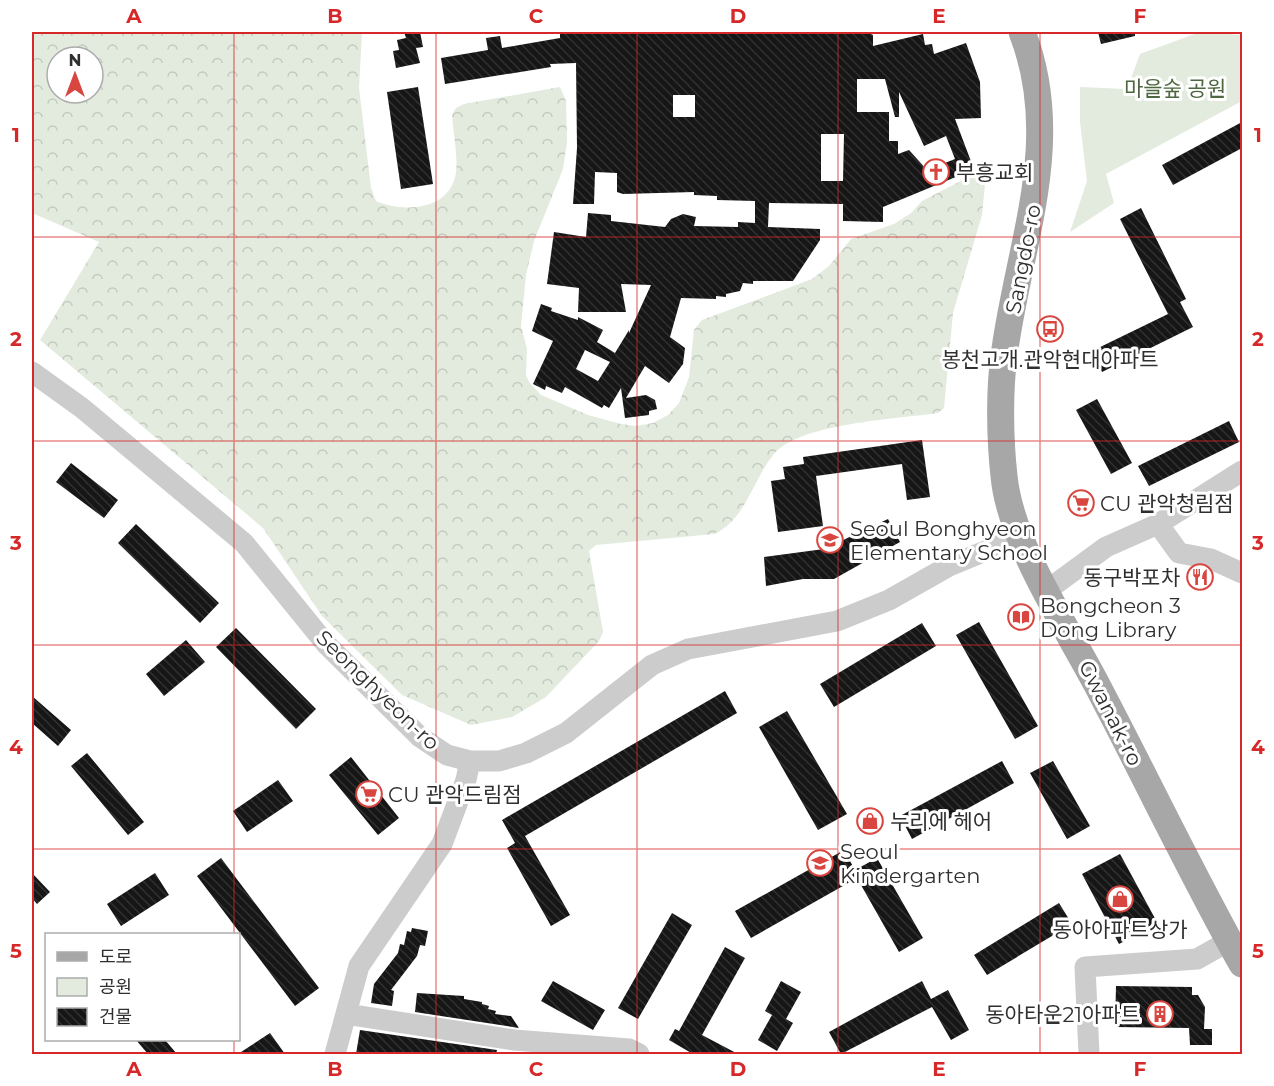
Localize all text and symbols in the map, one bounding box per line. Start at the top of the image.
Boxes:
text: A [125,4,142,28]
text: B [327,4,343,28]
text: C [529,4,544,28]
text: D [730,4,746,28]
text: E [932,4,946,28]
text: F [1134,4,1147,28]
north arrow [45,45,105,105]
text: N [69,51,81,70]
park label: 마을숲 공원 [1124,76,1226,101]
text: 1 [12,123,20,147]
text: 1 [1254,123,1262,147]
church icon: 부흥교회 [921,157,951,187]
place label: 부흥교회 [956,160,1033,185]
street label: Sangdo-ro [1000,202,1046,316]
bus stop icon: 봉천고개.관악현대아파트 [1035,314,1065,344]
text: 2 [10,327,22,351]
text: 2 [1252,327,1264,351]
place label: 봉천고개.관악현대아파트 [942,347,1158,372]
supermarket icon: CU 관악청림점 [1066,488,1096,518]
place label: CU 관악청림점 [1100,491,1234,516]
place label: Seoul Bonghyeon Elementary School [850,516,1048,565]
school or university icon: Seoul Bonghyeon Elementary School [815,525,845,555]
text: 3 [9,531,22,555]
text: 3 [1251,531,1264,555]
restaurant icon: 동구박포차 [1185,562,1215,592]
place label: 동구박포차 [1083,565,1180,590]
place label: Bongcheon 3 Dong Library [1040,593,1181,642]
library icon: Bongcheon 3 Dong Library [1006,602,1036,632]
street label: Seonghyeon-ro [311,625,445,755]
street label: Gwanak-ro [1074,656,1148,770]
text: 4 [9,735,23,759]
text: 4 [1251,735,1265,759]
supermarket icon: CU 관악드림점 [354,779,384,809]
place label: CU 관악드림점 [388,782,522,807]
shop icon: 누리에 헤어 [855,806,885,836]
place label: 누리에 헤어 [890,809,992,834]
place label: Seoul Kindergarten [840,839,980,888]
school or university icon: Seoul Kindergarten [805,848,835,878]
shop icon: 동아아파트상가 [1105,884,1135,914]
place label: 동아아파트상가 [1052,917,1188,942]
legend [45,933,240,1041]
text: 5 [10,939,22,963]
text: 5 [1252,939,1264,963]
text: 도로 [99,946,132,968]
text: 공원 [99,976,132,998]
building icon: 동아타운21아파트 [1145,999,1175,1029]
place label: 동아타운21아파트 [985,1002,1140,1027]
text: 건물 [99,1006,132,1028]
text: A [125,1057,142,1081]
text: B [327,1057,343,1081]
text: C [529,1057,544,1081]
text: D [730,1057,746,1081]
text: E [932,1057,946,1081]
text: F [1134,1057,1147,1081]

